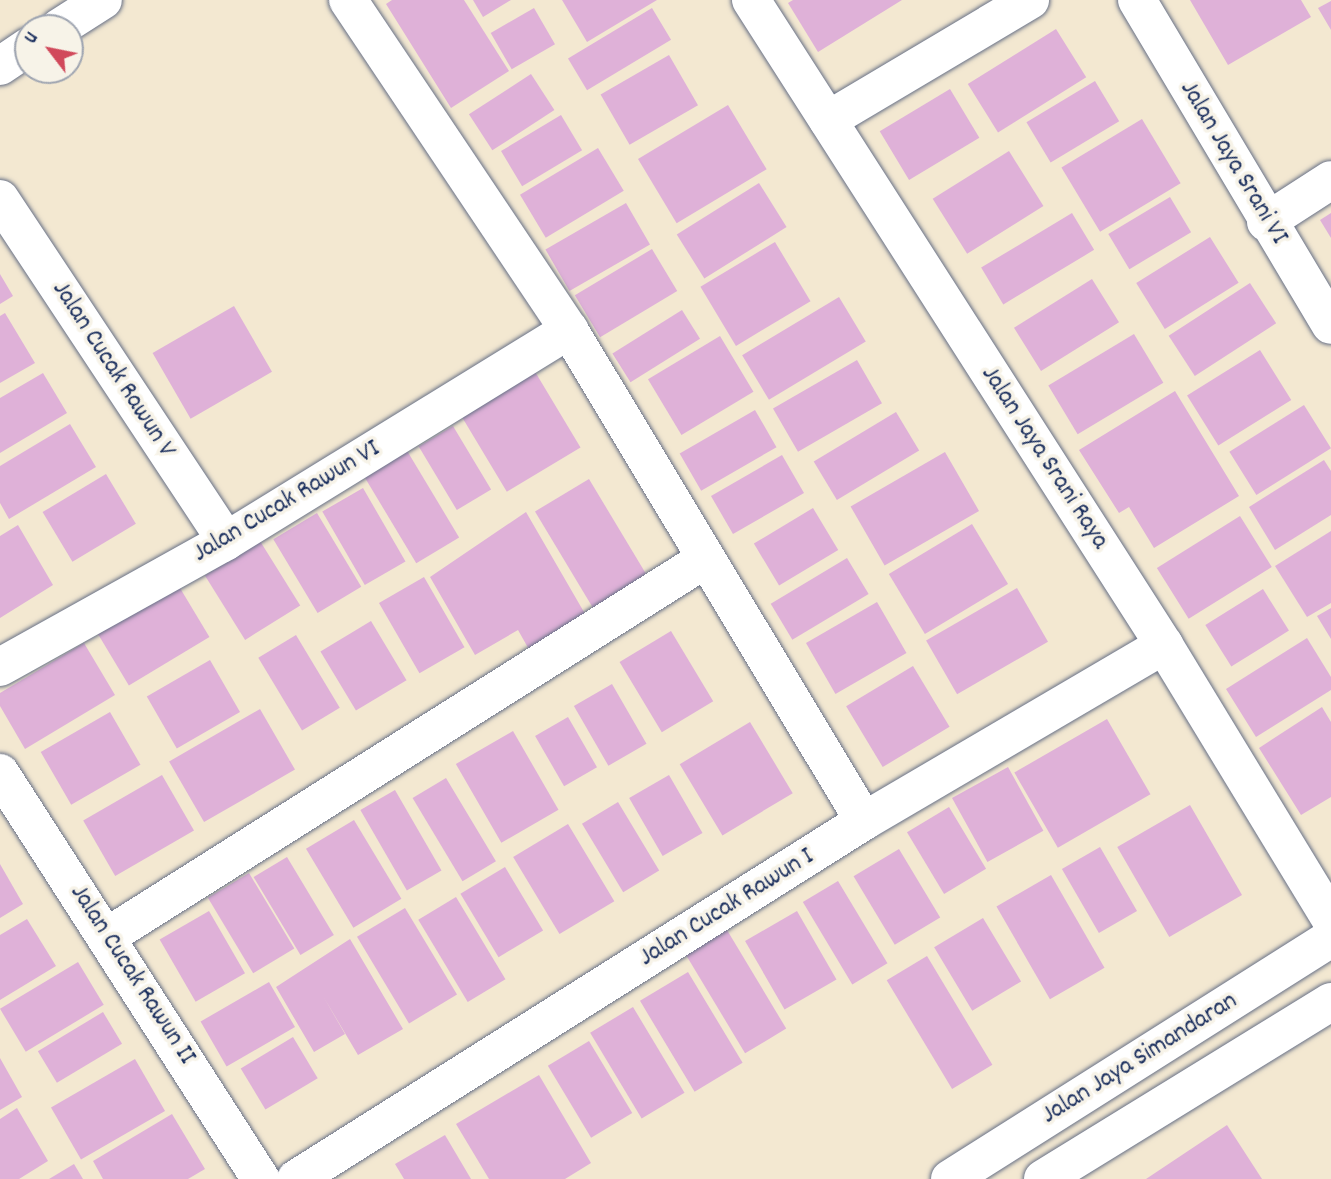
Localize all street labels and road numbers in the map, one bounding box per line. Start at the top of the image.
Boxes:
street label: Jalan Jaya Srani VI [1172,76,1294,250]
street label: Jalan Cucak Rawun V [44,276,182,464]
street label: Jalan Jaya Srani Raya [973,361,1115,555]
street label: Jalan Cucak Rawun VI [188,434,386,570]
street label: Jalan Cucak Rawun I [634,842,820,974]
street label: Jalan Cucak Rawun II [62,879,202,1071]
street label: Jalan Jaya Simandaran [1036,986,1244,1132]

